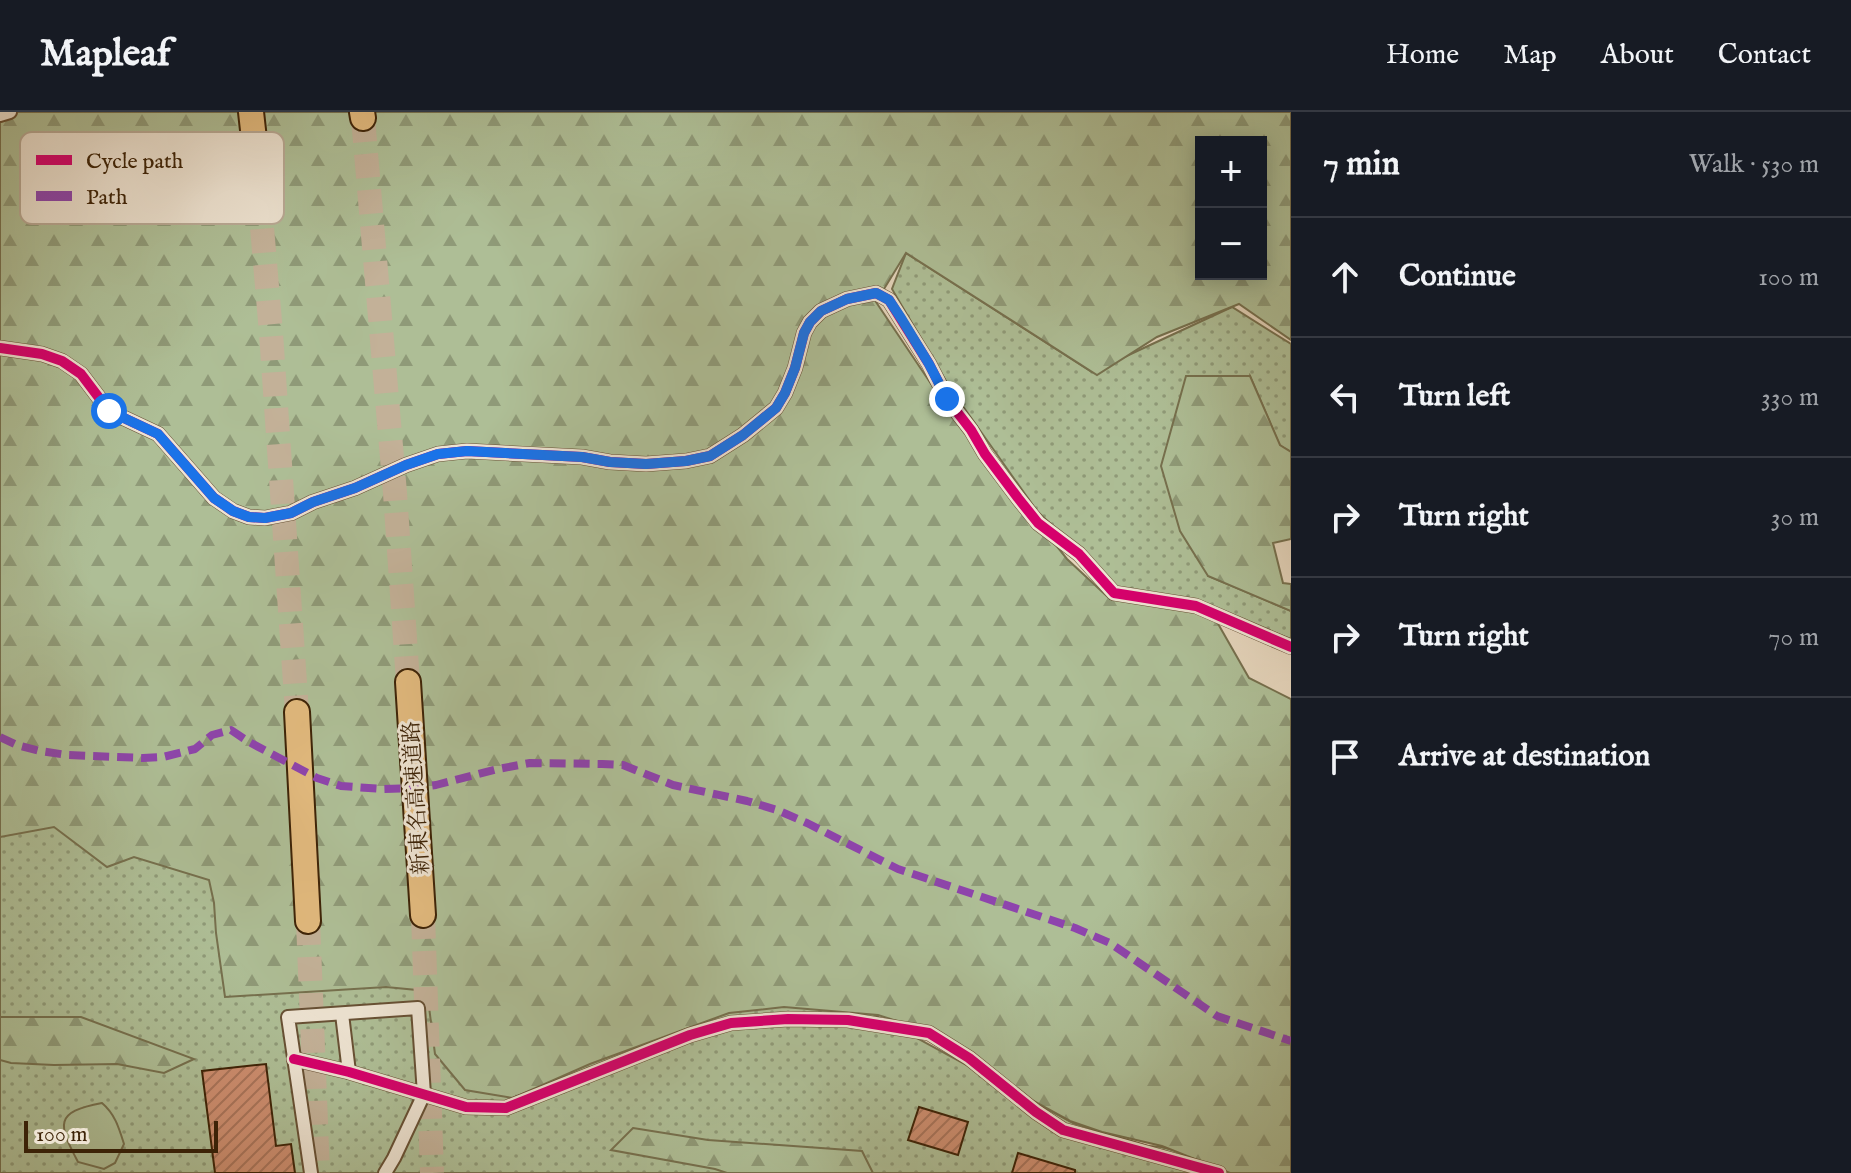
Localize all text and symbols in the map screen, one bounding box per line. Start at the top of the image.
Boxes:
text: Mapleaf [40,31,170,79]
text: Home [1386,38,1459,73]
text: Map [1503,38,1557,73]
text: About [1601,38,1674,73]
text: Contact [1718,38,1811,73]
legend [20,132,284,224]
map controls [1195,136,1267,280]
button: + [1195,136,1267,208]
text: 7 min [1323,143,1400,186]
text: Cycle path [86,148,183,176]
text: Walk · 530 m [1689,148,1819,181]
text: Path [86,184,128,212]
button: − [1195,208,1267,280]
icon: ahead [1323,255,1367,299]
text: Continue [1399,258,1516,296]
text: 100 m [1758,261,1819,294]
icon: left [1323,375,1367,419]
text: Turn left [1399,378,1510,416]
route end [929,381,965,417]
text: 330 m [1761,381,1819,414]
route start [91,393,127,429]
icon: right [1323,495,1367,539]
text: Turn right [1399,498,1529,536]
text: 30 m [1771,501,1819,534]
icon: right [1323,615,1367,659]
text: Turn right [1399,618,1529,656]
text: 70 m [1768,621,1819,654]
street label: 新東名高速道路 [398,720,436,876]
icon: arrive [1323,735,1367,779]
text: Arrive at destination [1399,738,1650,776]
scale bar [24,1117,218,1153]
text: 100 m [36,1121,88,1149]

